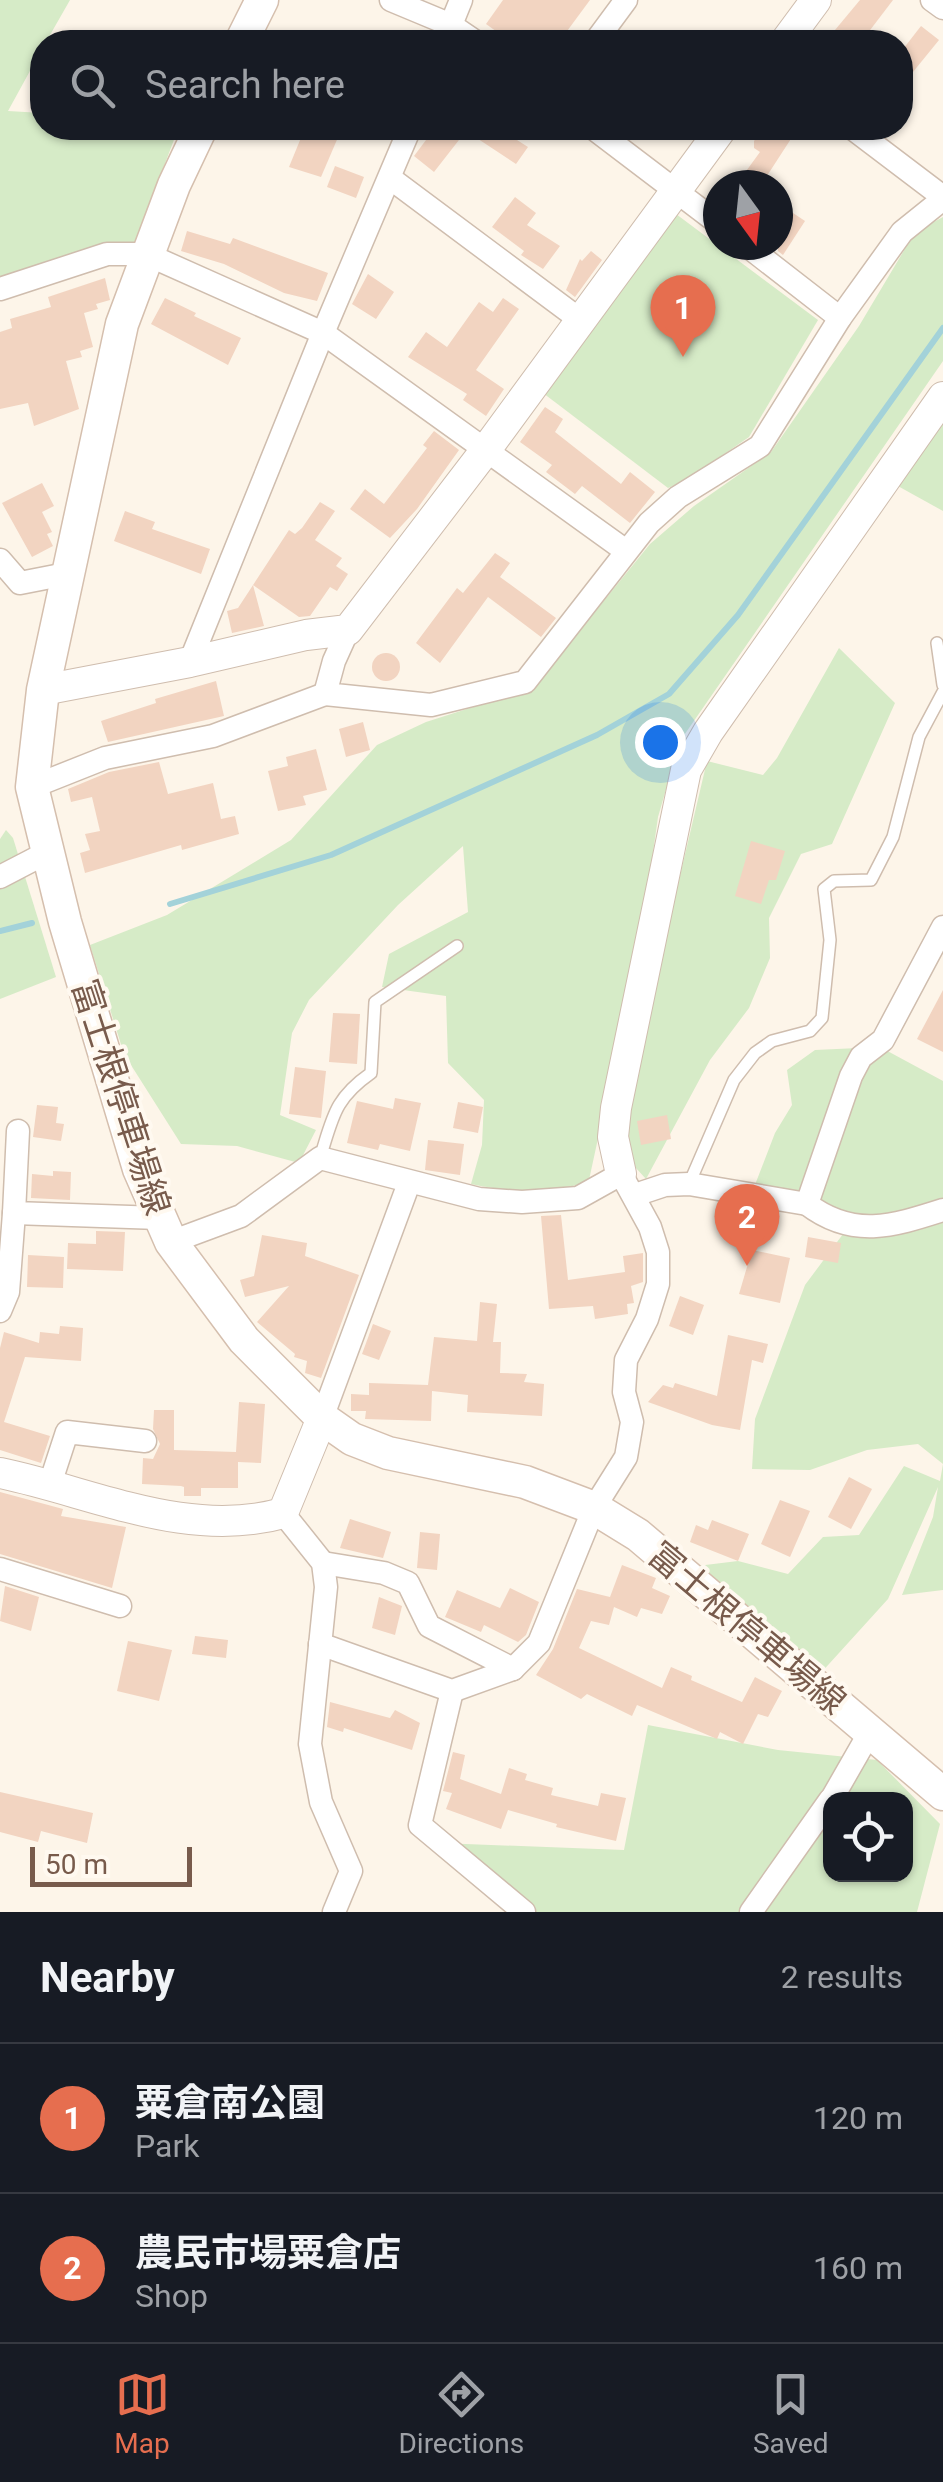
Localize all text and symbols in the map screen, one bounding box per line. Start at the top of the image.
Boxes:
search box [30,30,913,140]
icon: search [65,58,120,113]
text: Search here [145,63,345,107]
north arrow [703,170,793,260]
pin: 1 [650,274,716,357]
your location [635,717,686,768]
street label: 富士根停車場線 [63,974,178,1220]
pin: 2 [714,1184,780,1266]
street label: 富士根停車場線 [640,1534,854,1723]
map controls [823,1792,913,1882]
button: locate [823,1792,913,1882]
scale bar [30,1842,192,1886]
text: 50 m [45,1848,108,1881]
text: Nearby [40,1953,175,2002]
text: 2 results [781,1958,903,1996]
text: 粟倉南公園 [135,2081,325,2125]
text: 1 [63,2099,82,2137]
text: 120 m [813,2099,903,2137]
text: Park [135,2127,199,2165]
text: 農民市場粟倉店 [135,2231,401,2275]
text: 2 [63,2249,82,2287]
text: 160 m [813,2249,903,2287]
text: Shop [135,2277,208,2315]
tab: Map [114,2367,170,2460]
tab: Directions [398,2367,524,2460]
tab: Saved [753,2367,829,2460]

